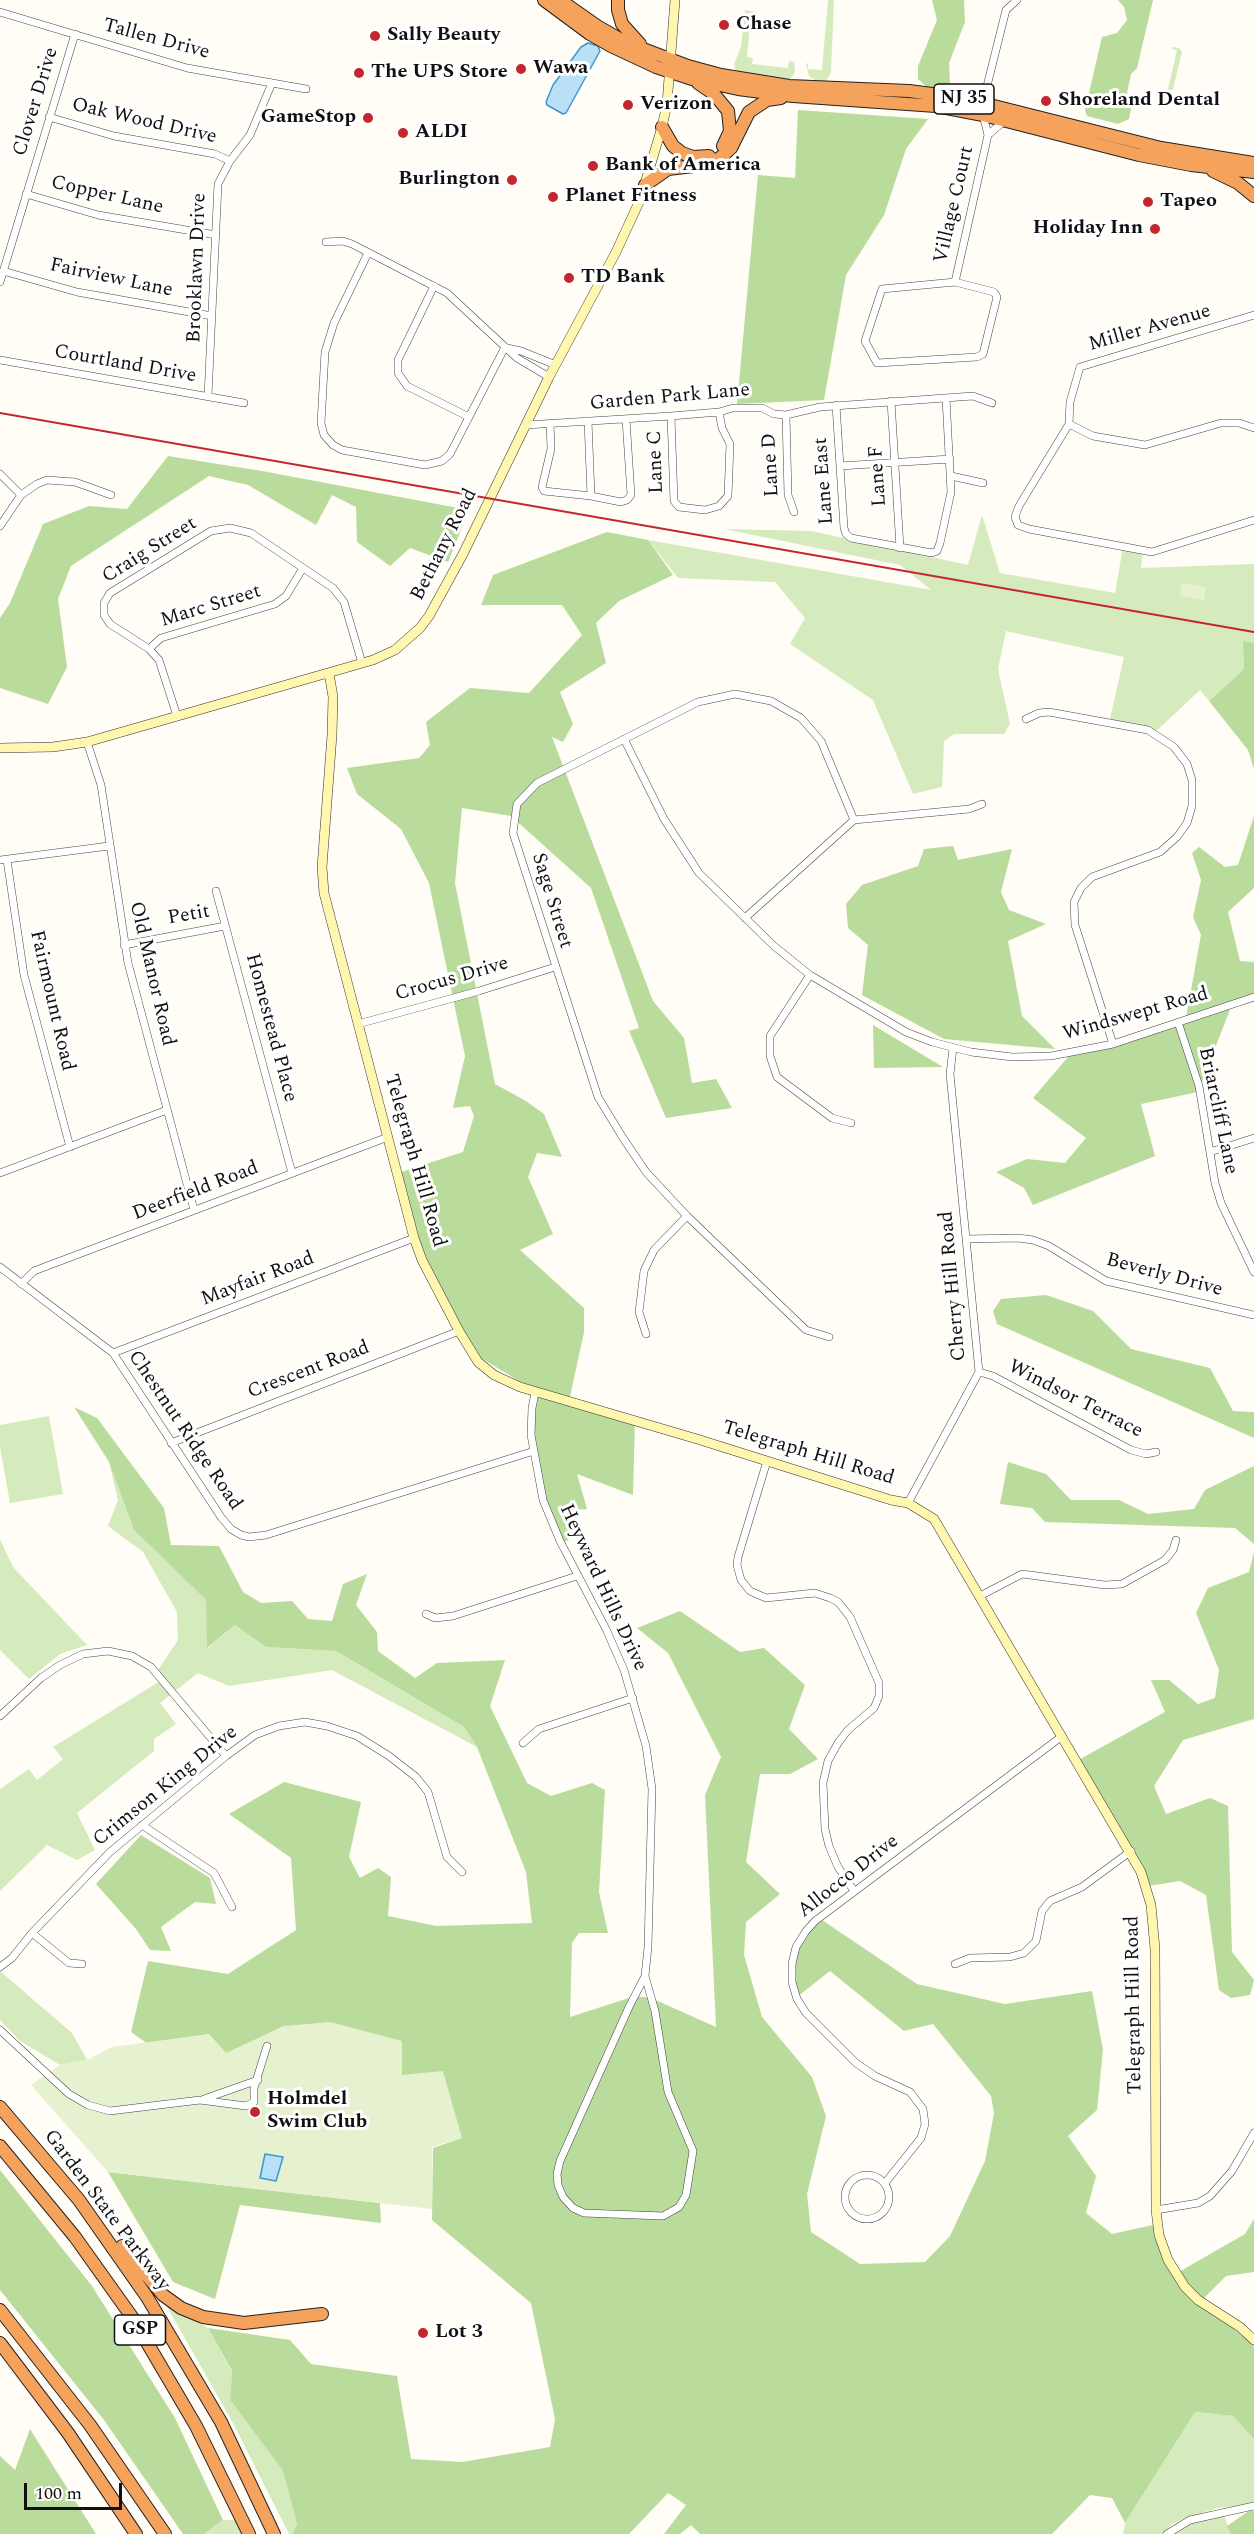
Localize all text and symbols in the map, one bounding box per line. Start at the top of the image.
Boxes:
place label: Chase [736,13,791,37]
street label: Tallen Drive [100,14,212,66]
marker: Chase [717,18,731,32]
place label: Sally Beauty [387,24,500,48]
marker: Sally Beauty [368,29,382,43]
street label: Clover Drive [9,45,65,159]
place label: Wawa [533,57,588,81]
place label: The UPS Store [371,61,508,85]
marker: Wawa [514,62,528,76]
marker: The UPS Store [352,66,366,80]
road number: NJ 35 [934,84,994,114]
place label: Shoreland Dental [1058,89,1220,113]
place label: Verizon [640,93,712,117]
street label: Oak Wood Drive [69,94,219,150]
marker: Shoreland Dental [1039,94,1053,108]
marker: Verizon [621,98,635,112]
place label: GameStop [261,106,356,130]
marker: GameStop [361,111,375,125]
place label: ALDI [415,121,468,145]
marker: ALDI [396,126,410,140]
street label: Village Court [930,144,980,266]
place label: Bank of America [605,154,761,178]
marker: Bank of America [586,159,600,173]
place label: Burlington [398,168,500,192]
street label: Copper Lane [49,171,165,221]
marker: Burlington [505,173,519,187]
place label: Planet Fitness [565,185,697,209]
marker: Planet Fitness [546,190,560,204]
place label: Tapeo [1160,190,1217,214]
street label: Brooklawn Drive [183,193,213,343]
marker: Tapeo [1141,195,1155,209]
place label: Holiday Inn [1033,217,1143,241]
marker: Holiday Inn [1148,222,1162,236]
street label: Fairview Lane [47,254,175,304]
place label: TD Bank [581,266,665,290]
marker: TD Bank [562,271,576,285]
street label: Miller Avenue [1086,300,1214,358]
street label: Courtland Drive [52,341,198,389]
street label: Garden Park Lane [589,379,751,417]
street label: Lane C [644,430,670,494]
street label: Lane D [758,432,786,498]
street label: Lane East [810,437,840,525]
street label: Lane F [865,445,893,507]
street label: Bethany Road [406,485,484,605]
street label: Craig Street [98,512,202,590]
street label: Marc Street [158,580,264,634]
street label: Sage Street [525,850,577,952]
street label: Old Manor Road [123,899,179,1049]
street label: Petit [166,900,212,932]
street label: Fairmount Road [23,928,79,1074]
street label: Homestead Place [239,951,301,1105]
street label: Crocus Drive [393,952,511,1008]
street label: Windswept Road [1060,983,1212,1047]
street label: Briarcliff Lane [1192,1045,1242,1177]
street label: Telegraph Hill Road [378,1072,450,1250]
street label: Deerfield Road [130,1157,262,1227]
street label: Cherry Hill Road [935,1210,973,1362]
street label: Mayfair Road [198,1247,318,1313]
street label: Beverly Drive [1103,1249,1225,1303]
street label: Crescent Road [245,1337,373,1405]
street label: Chestnut Ridge Road [122,1347,246,1515]
street label: Windsor Terrace [1004,1356,1146,1444]
street label: Telegraph Hill Road [719,1416,897,1492]
street label: Heyward Hills Drive [553,1501,651,1675]
street label: Crimson King Drive [89,1721,243,1853]
street label: Allocco Drive [794,1830,904,1924]
street label: Telegraph Hill Road [1121,1915,1149,2095]
place label: Holmdel Swim Club [267,2088,367,2135]
marker: Holmdel Swim Club [248,2105,262,2119]
street label: Garden State Parkway [38,2126,174,2296]
road number: GSP [114,2315,166,2345]
place label: Lot 3 [435,2321,483,2345]
marker: Lot 3 [416,2326,430,2340]
scale bar [27,2471,124,2509]
text: 100 m [35,2480,82,2507]

